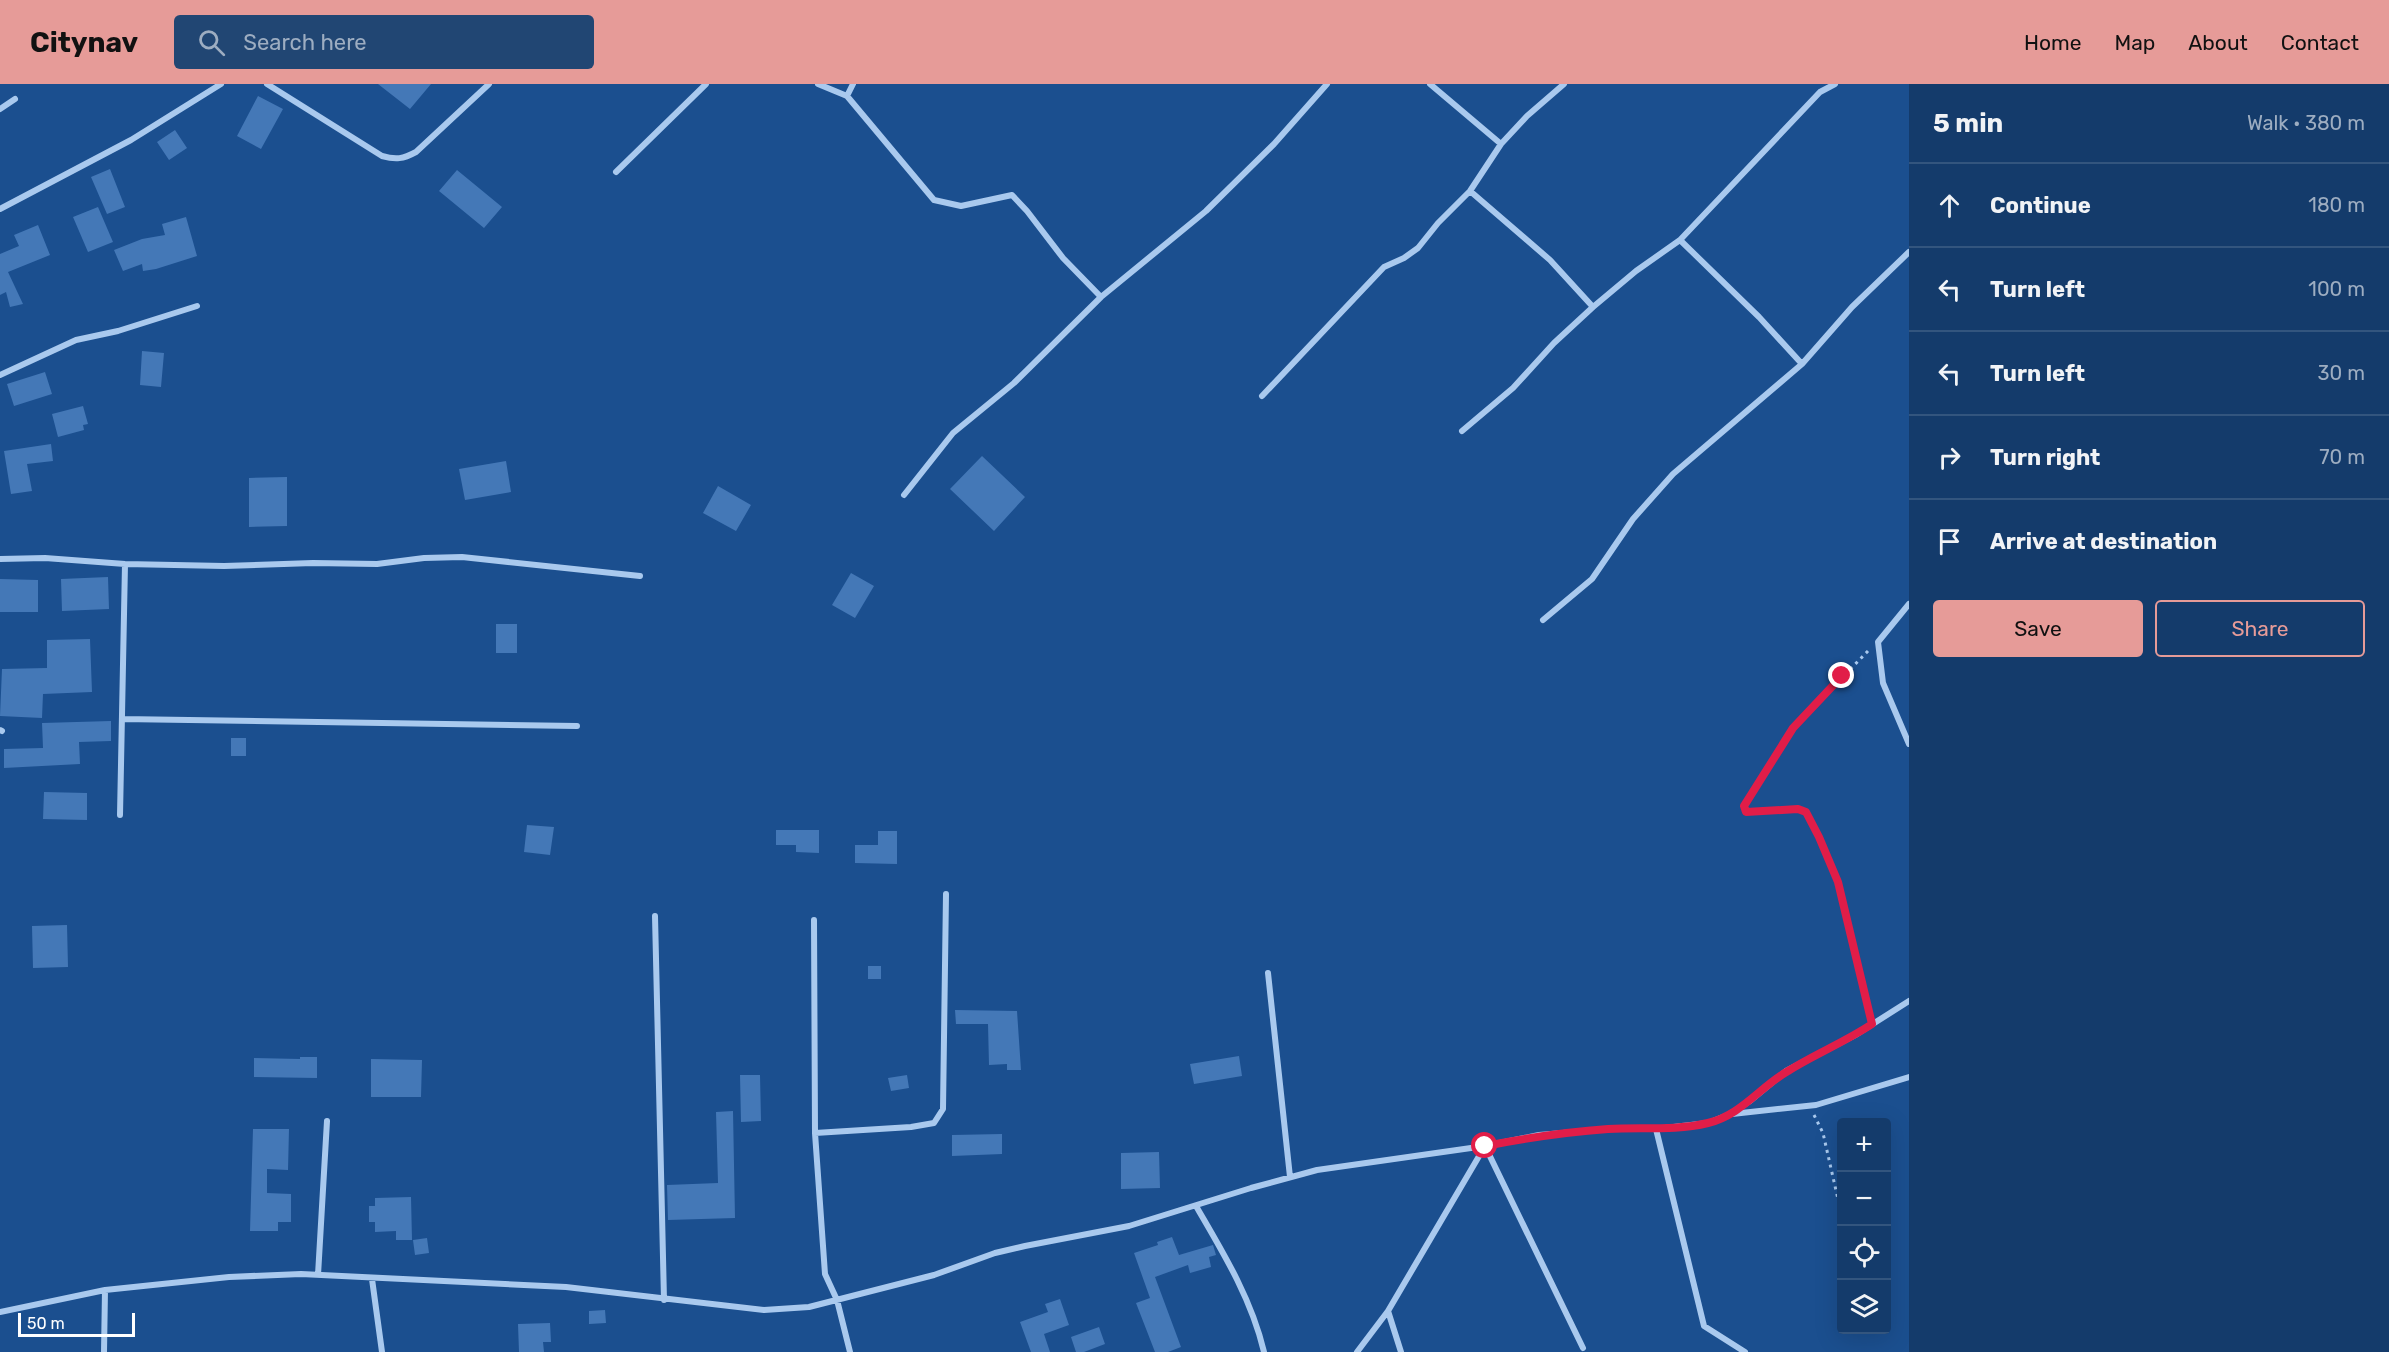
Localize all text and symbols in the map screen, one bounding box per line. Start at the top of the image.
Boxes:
search box [174,15,594,69]
text: Citynav [30,26,138,59]
icon: search [195,26,228,59]
text: Search here [243,29,367,56]
text: Home [2024,30,2081,55]
text: Map [2114,30,2155,55]
text: About [2188,30,2248,55]
text: Contact [2281,30,2359,55]
text: 5 min [1933,108,2003,139]
text: Walk · 380 m [2247,111,2365,135]
icon: ahead [1933,189,1966,222]
text: Continue [1990,192,2091,219]
text: 180 m [2308,193,2365,217]
icon: left [1933,273,1966,306]
text: Turn left [1990,276,2085,303]
text: 100 m [2308,277,2365,301]
icon: left [1933,357,1966,390]
text: Turn left [1990,360,2085,387]
text: 30 m [2318,361,2365,385]
icon: right [1933,441,1966,474]
text: Turn right [1990,444,2100,471]
text: 70 m [2319,445,2365,469]
icon: arrive [1933,525,1966,558]
text: Arrive at destination [1990,528,2217,555]
button: Save [1933,600,2143,657]
button: Share [2155,600,2365,657]
route end [1828,662,1854,688]
map controls [1837,1118,1891,1334]
button: + [1837,1118,1891,1172]
route start [1471,1132,1497,1158]
button: − [1837,1172,1891,1226]
button: locate [1837,1226,1891,1280]
button: layers [1837,1280,1891,1334]
scale bar [18,1310,135,1338]
text: 50 m [27,1314,65,1333]

